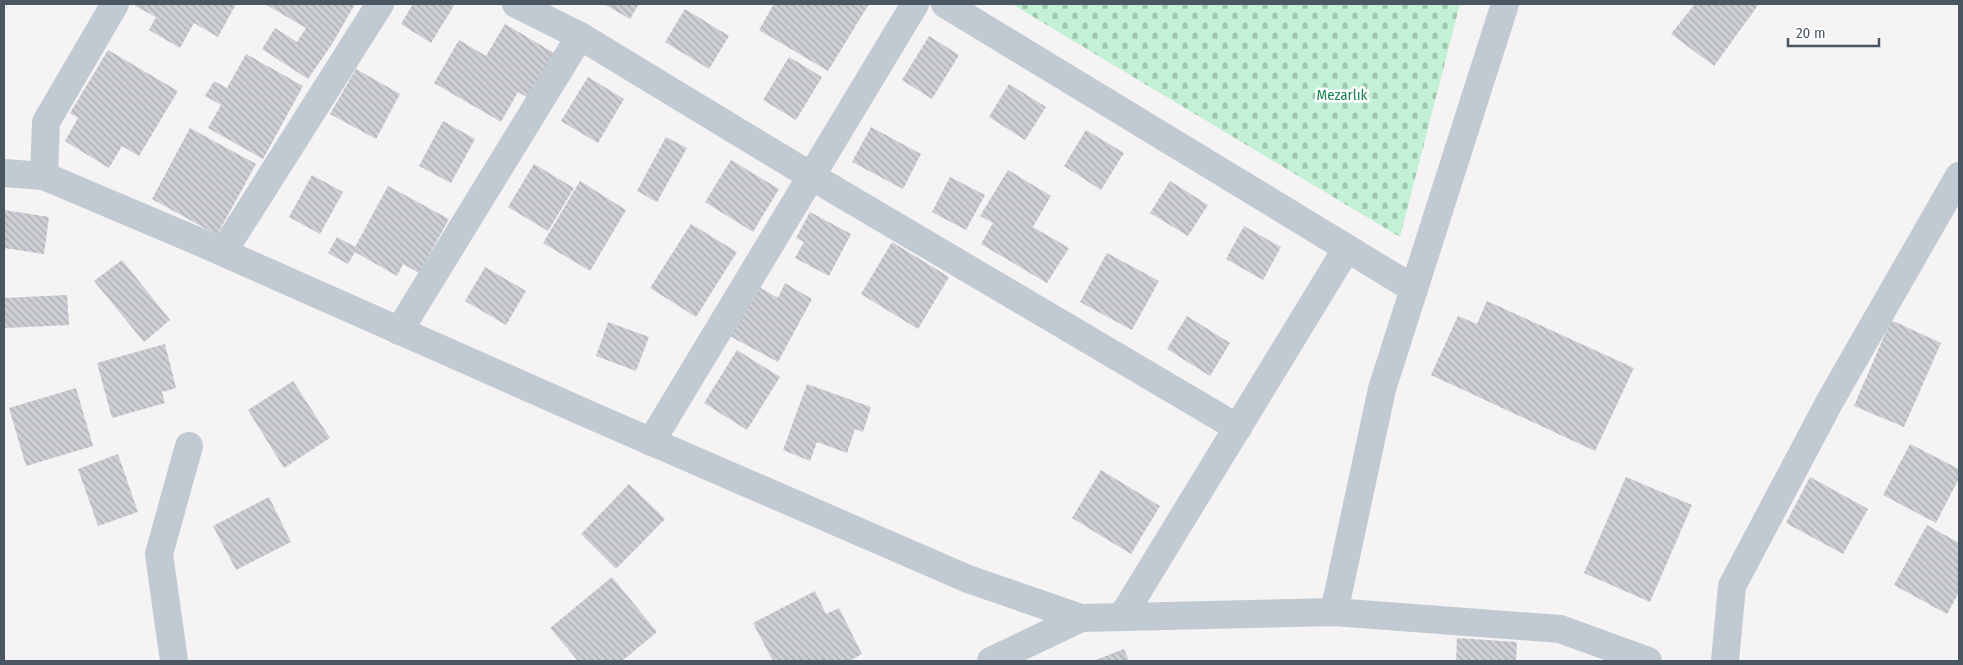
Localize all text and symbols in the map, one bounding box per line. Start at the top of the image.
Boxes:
scale bar [1788,15,1879,47]
text: 20 m [1796,24,1826,42]
park label: Mezarlık [1316,86,1368,104]

